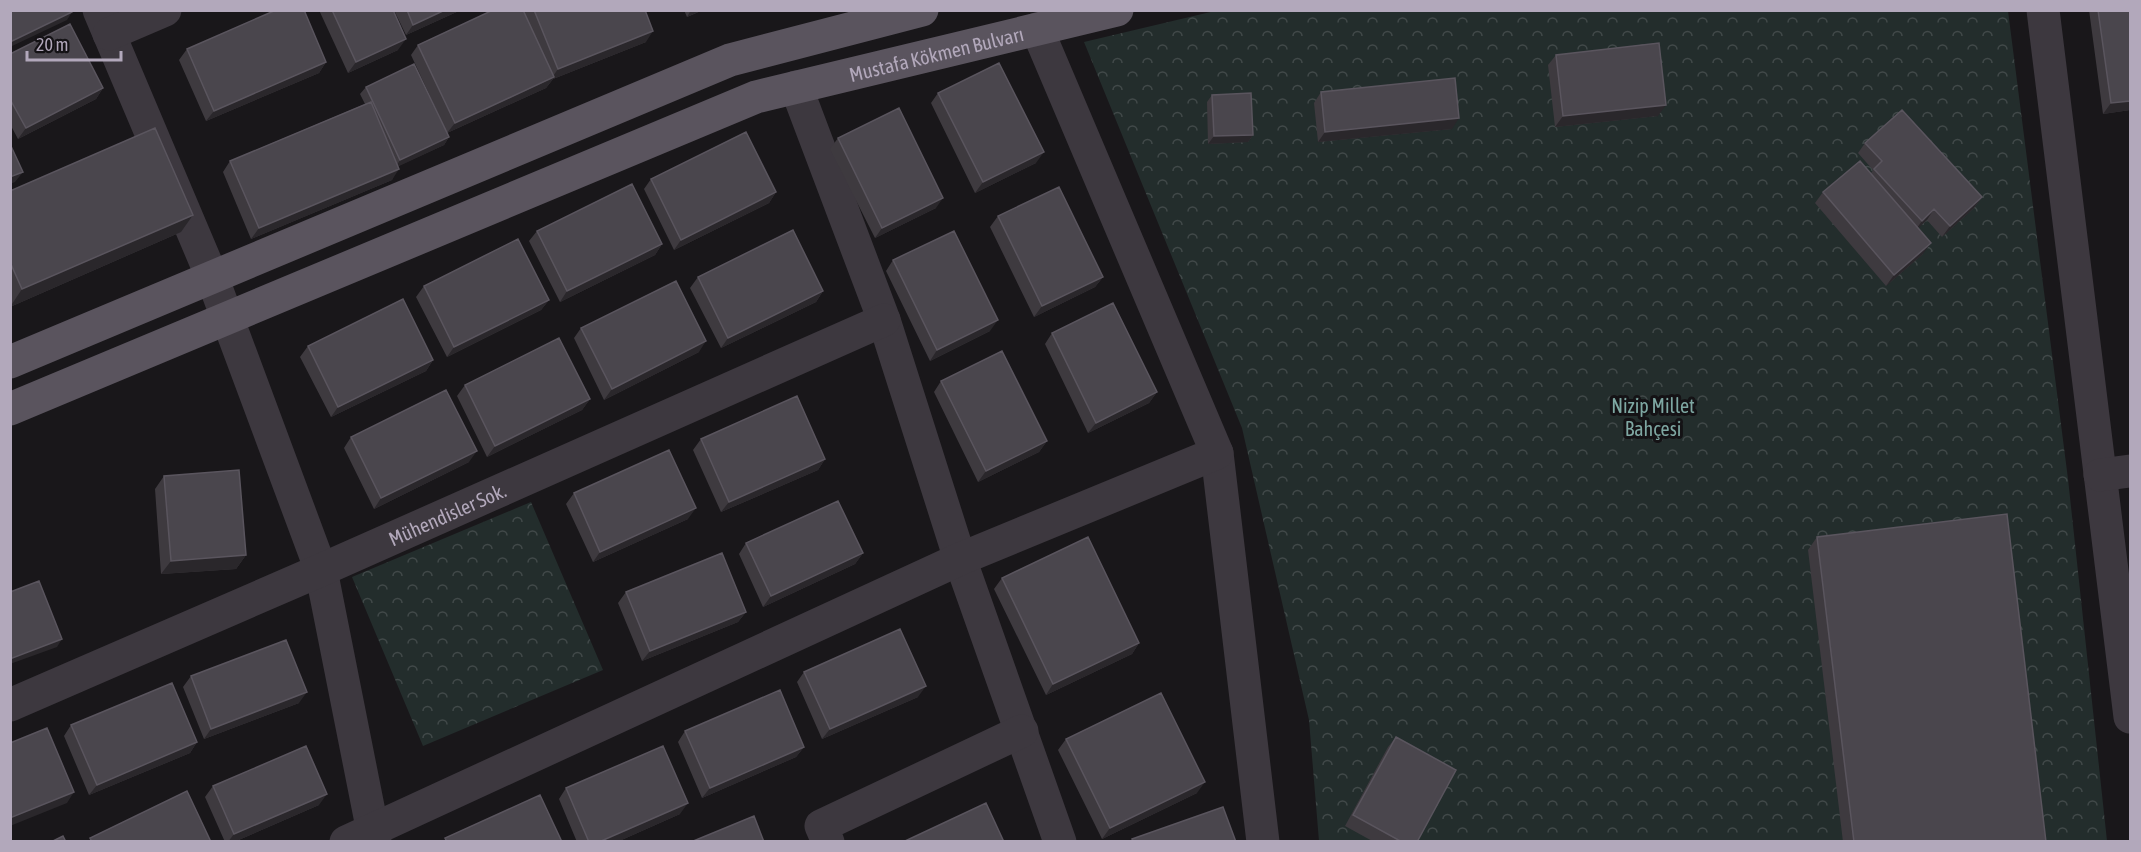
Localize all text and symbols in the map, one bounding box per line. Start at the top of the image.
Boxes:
street label: Mustafa Kökmen Bulvarı [847,21,1026,86]
scale bar [27,24,122,62]
text: 20 m [36,34,68,55]
park label: Nizip Millet Bahçesi [1611,394,1695,440]
street label: Mühendisler Sok. [385,478,509,550]

